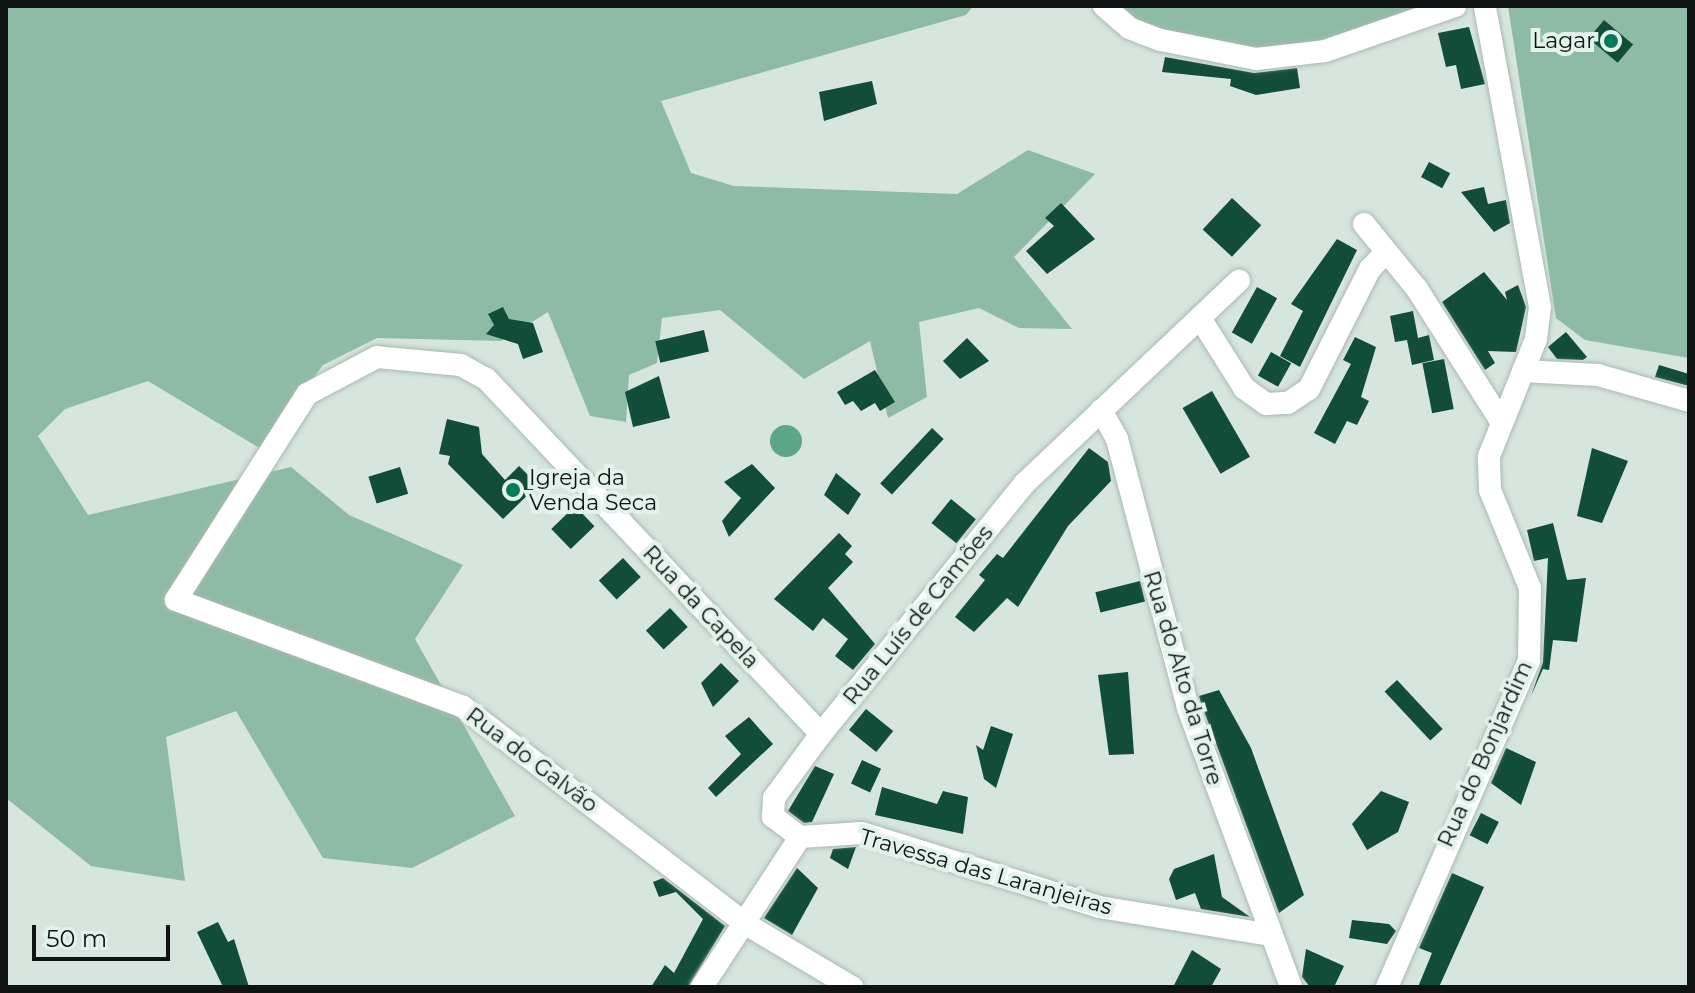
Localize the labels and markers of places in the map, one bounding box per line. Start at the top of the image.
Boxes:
place label: Lagar [1532,28,1595,54]
marker: Lagar [1602,32,1620,50]
place label: Igreja da Venda Seca [529,464,657,516]
marker: Igreja da Venda Seca [504,481,522,499]

